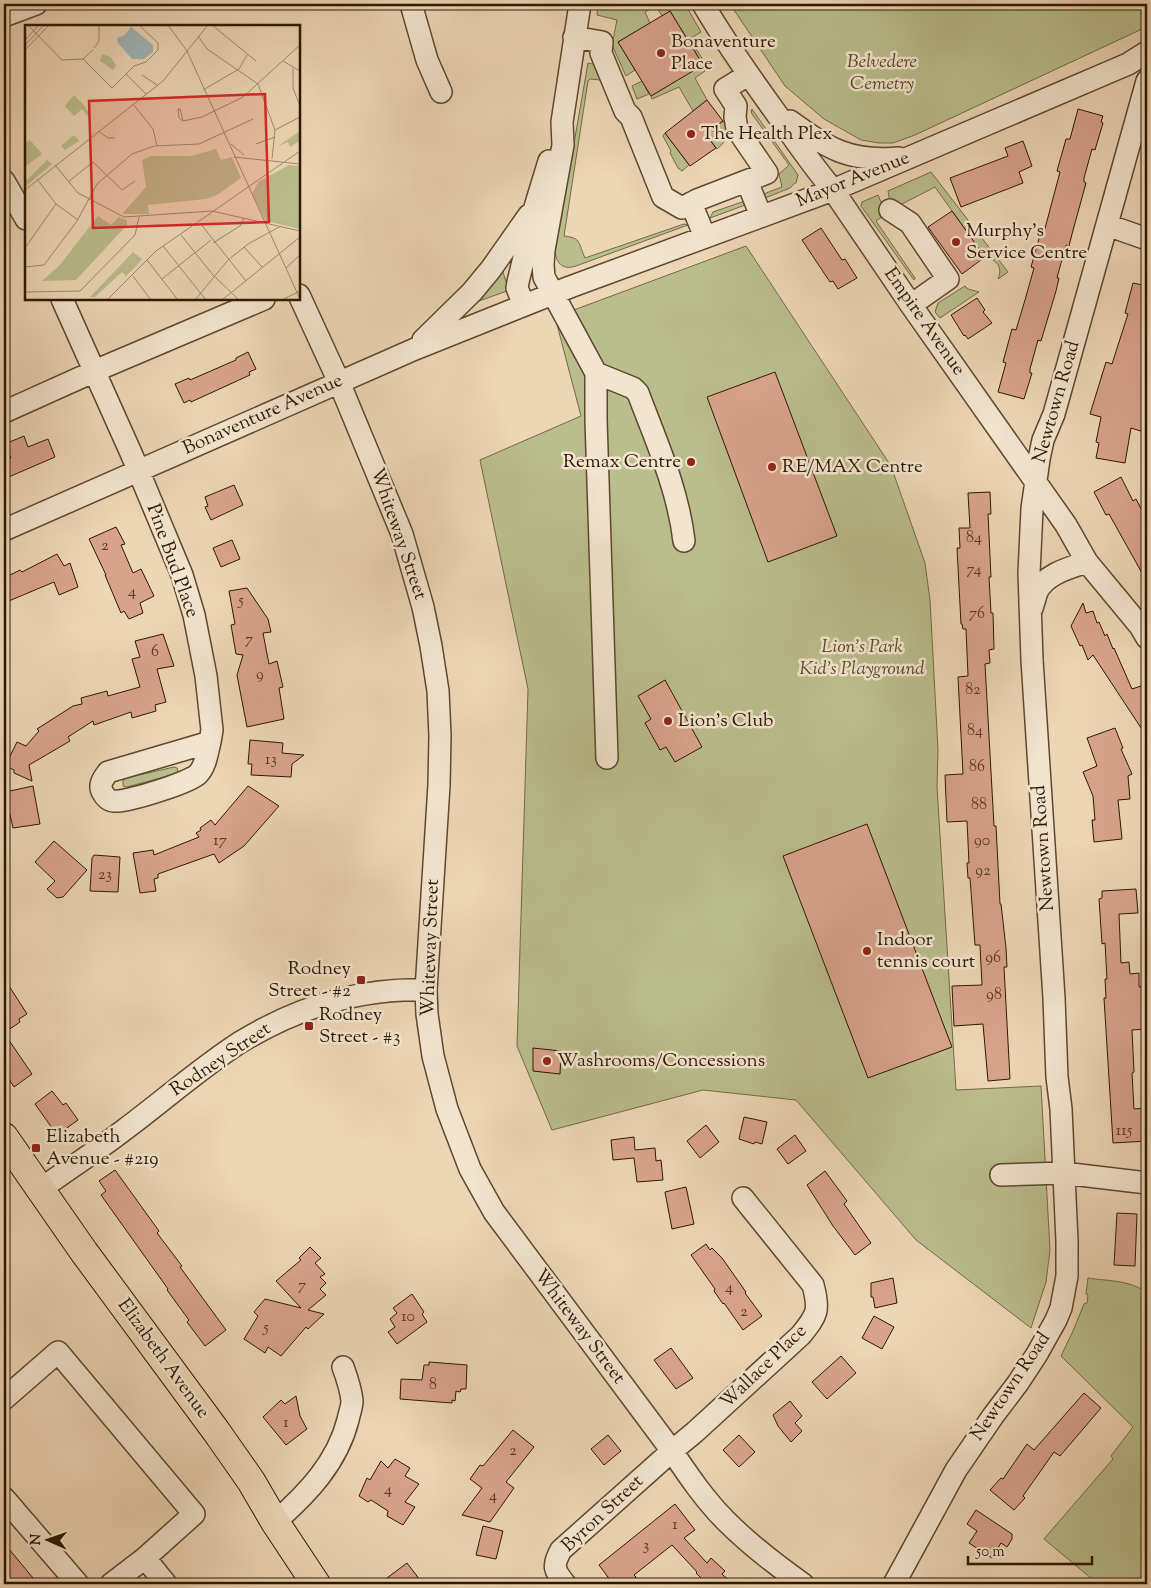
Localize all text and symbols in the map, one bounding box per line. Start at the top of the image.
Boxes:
inset map [25,25,300,300]
place label: Bonaventure Place [671,29,776,78]
marker: Bonaventure Place [655,47,667,59]
park label: Belvedere Cemetry [847,49,917,98]
place label: The Health Plex [701,121,833,148]
marker: The Health Plex [685,128,697,140]
street label: Mayor Avenue [792,145,914,215]
place label: Murphy's Service Centre [966,218,1087,267]
marker: Murphy's Service Centre [950,236,962,248]
street label: Empire Avenue [877,263,971,382]
street label: Newtown Road [1027,337,1087,466]
street label: Bonaventure Avenue [179,368,347,462]
place label: Remax Centre [563,449,681,476]
place label: RE/MAX Centre [782,454,923,481]
marker: Remax Centre [685,456,697,468]
marker: RE/MAX Centre [766,461,778,473]
street label: Whiteway Street [363,464,433,604]
street label: Pine Bud Place [139,500,205,622]
house number: 84 [966,527,982,550]
house number: 2 [101,535,109,558]
house number: 74 [967,559,982,582]
house number: 4 [128,581,136,604]
house number: 5 [237,590,244,613]
house number: 76 [969,603,985,626]
house number: 7 [245,629,253,652]
park label: Lion's Park Kid's Playground [799,634,925,683]
house number: 6 [151,641,159,664]
house number: 9 [256,664,264,687]
house number: 82 [965,679,981,702]
place label: Lion's Club [678,708,773,735]
marker: Lion's Club [662,715,674,727]
house number: 84 [967,720,983,743]
house number: 13 [265,749,277,772]
house number: 86 [969,756,985,779]
street label: Newtown Road [1026,784,1062,912]
house number: 88 [971,794,987,817]
house number: 17 [213,830,227,853]
house number: 90 [974,830,990,853]
house number: 92 [975,860,991,883]
house number: 23 [98,864,112,887]
street label: Whiteway Street [415,878,447,1017]
place label: Indoor tennis court [877,927,976,976]
marker: Indoor tennis court [861,945,873,957]
house number: 96 [985,947,1001,970]
place label: Rodney Street - #2 [268,956,352,1005]
marker: Rodney Street - #2 [355,974,367,986]
house number: 98 [986,984,1002,1007]
place label: Rodney Street - #3 [319,1002,400,1051]
street label: Rodney Street [165,1016,277,1104]
marker: Rodney Street - #3 [303,1020,315,1032]
place label: Washrooms/Concessions [557,1048,765,1075]
marker: Washrooms/Concessions [541,1055,553,1067]
house number: 115 [1116,1120,1133,1143]
place label: Elizabeth Avenue - #219 [46,1124,159,1173]
marker: Elizabeth Avenue - #219 [30,1142,42,1154]
street label: Whiteway Street [527,1264,632,1391]
house number: 7 [298,1275,306,1298]
house number: 4 [725,1277,733,1300]
street label: Elizabeth Avenue [110,1294,216,1425]
house number: 2 [740,1301,748,1324]
house number: 10 [401,1306,415,1329]
house number: 5 [262,1317,269,1340]
street label: Wallace Place [715,1319,814,1415]
street label: Newtown Road [965,1327,1058,1447]
house number: 8 [429,1374,437,1397]
house number: 1 [283,1412,289,1435]
house number: 2 [509,1440,517,1463]
street label: Byron Street [556,1469,650,1559]
house number: 4 [384,1479,392,1502]
house number: 4 [489,1485,497,1508]
house number: 1 [672,1514,678,1537]
north arrow [22,1516,72,1566]
scale bar [968,1533,1092,1565]
text: N [27,1534,47,1546]
house number: 3 [643,1535,649,1558]
text: 50 m [975,1542,1005,1563]

